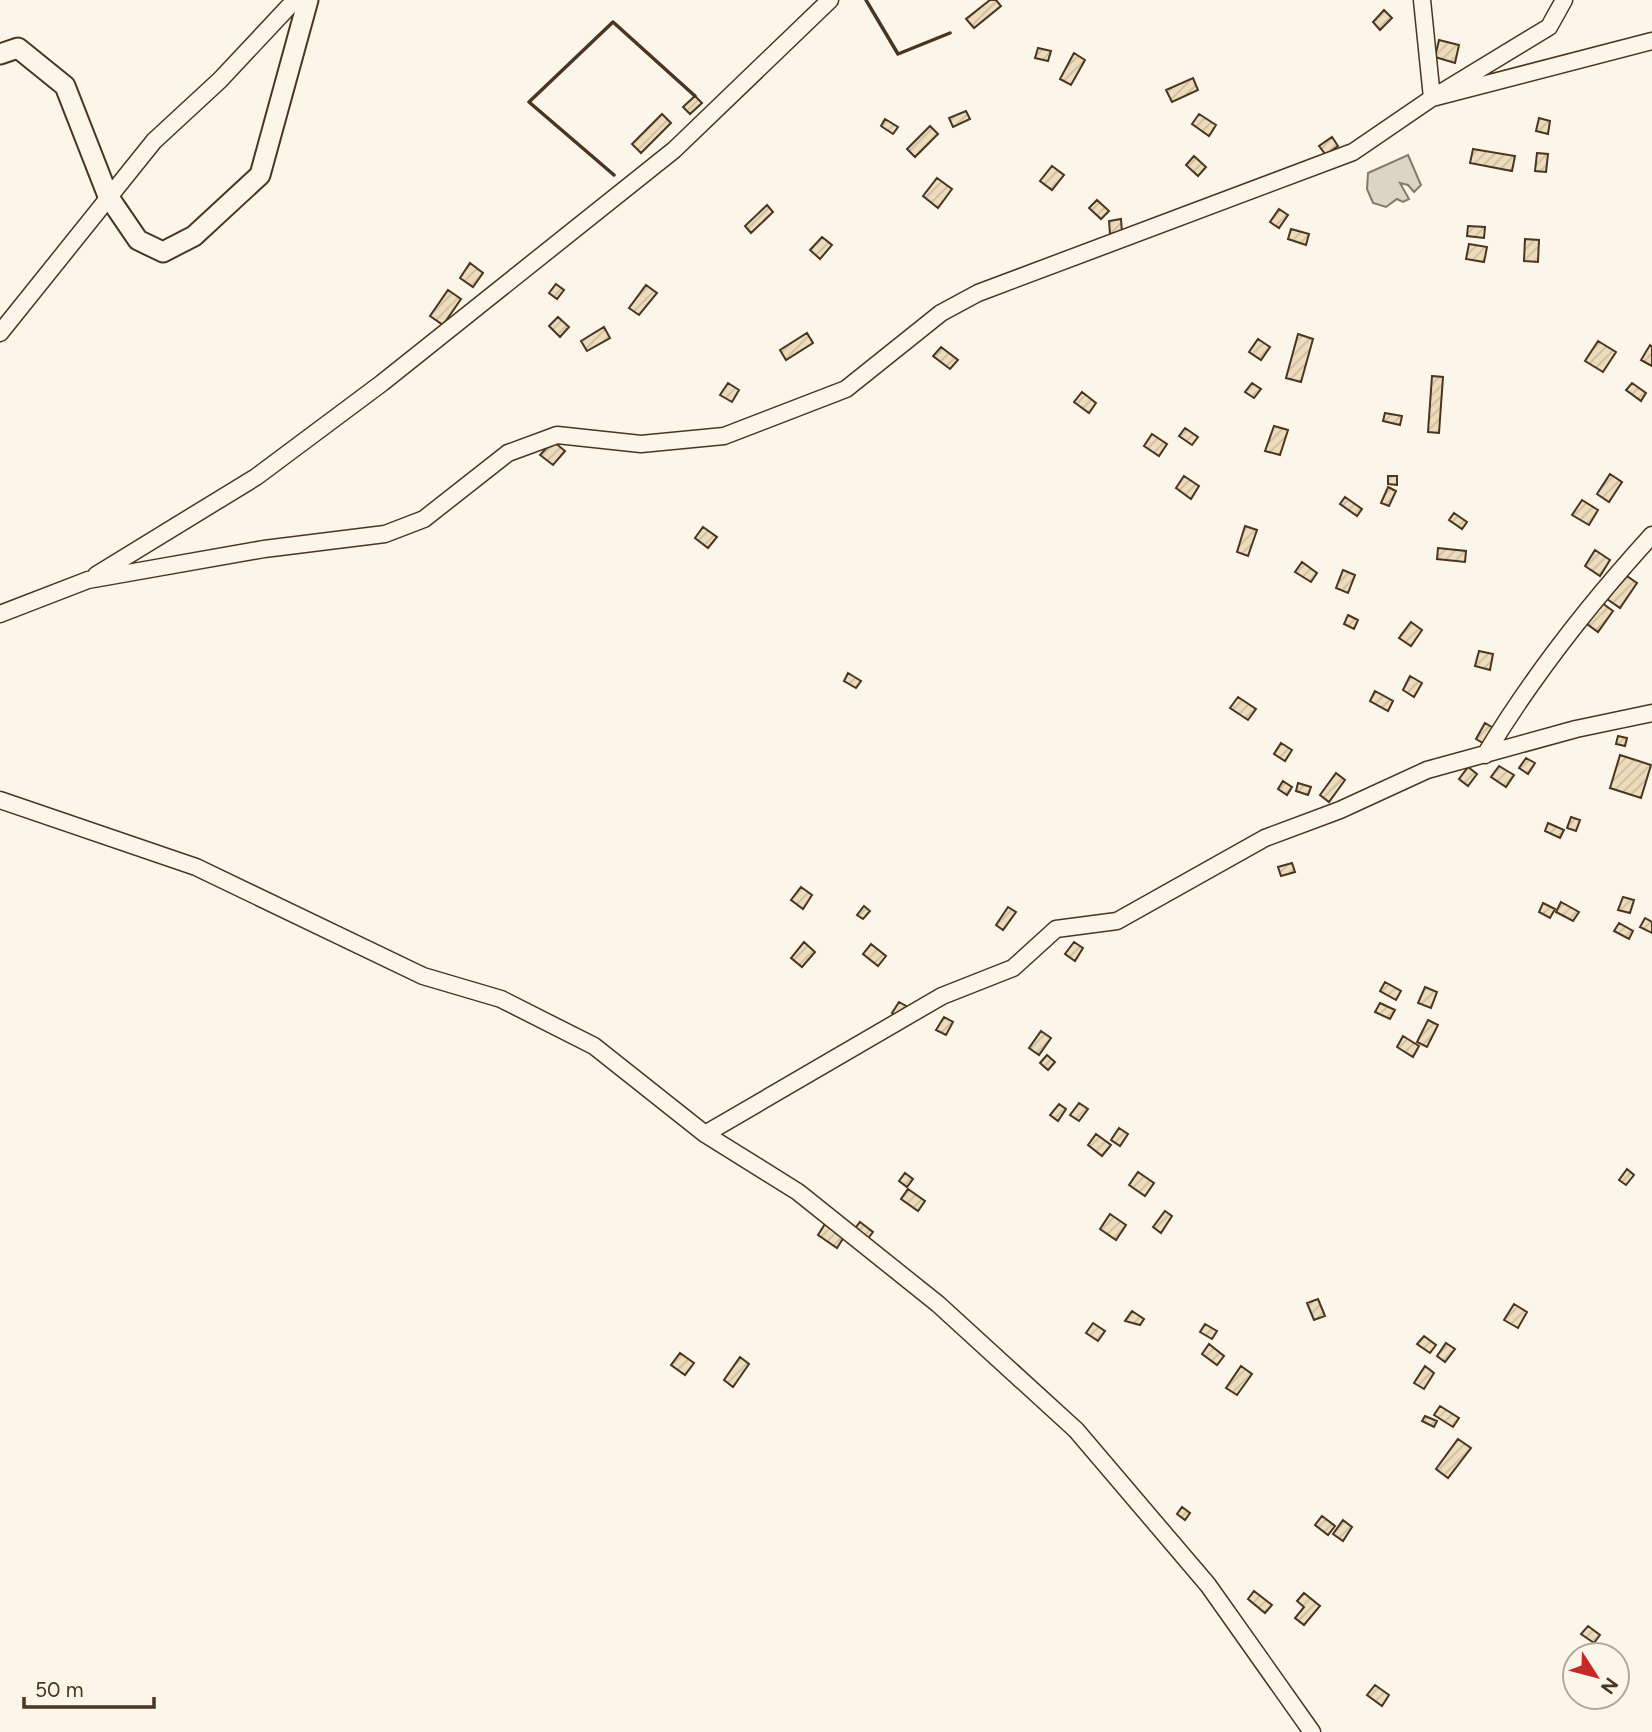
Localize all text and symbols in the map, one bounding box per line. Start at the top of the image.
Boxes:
north arrow [1561,1641,1631,1711]
scale bar [24,1666,154,1710]
text: N [1596,1673,1623,1698]
text: 50 m [35,1677,84,1702]

